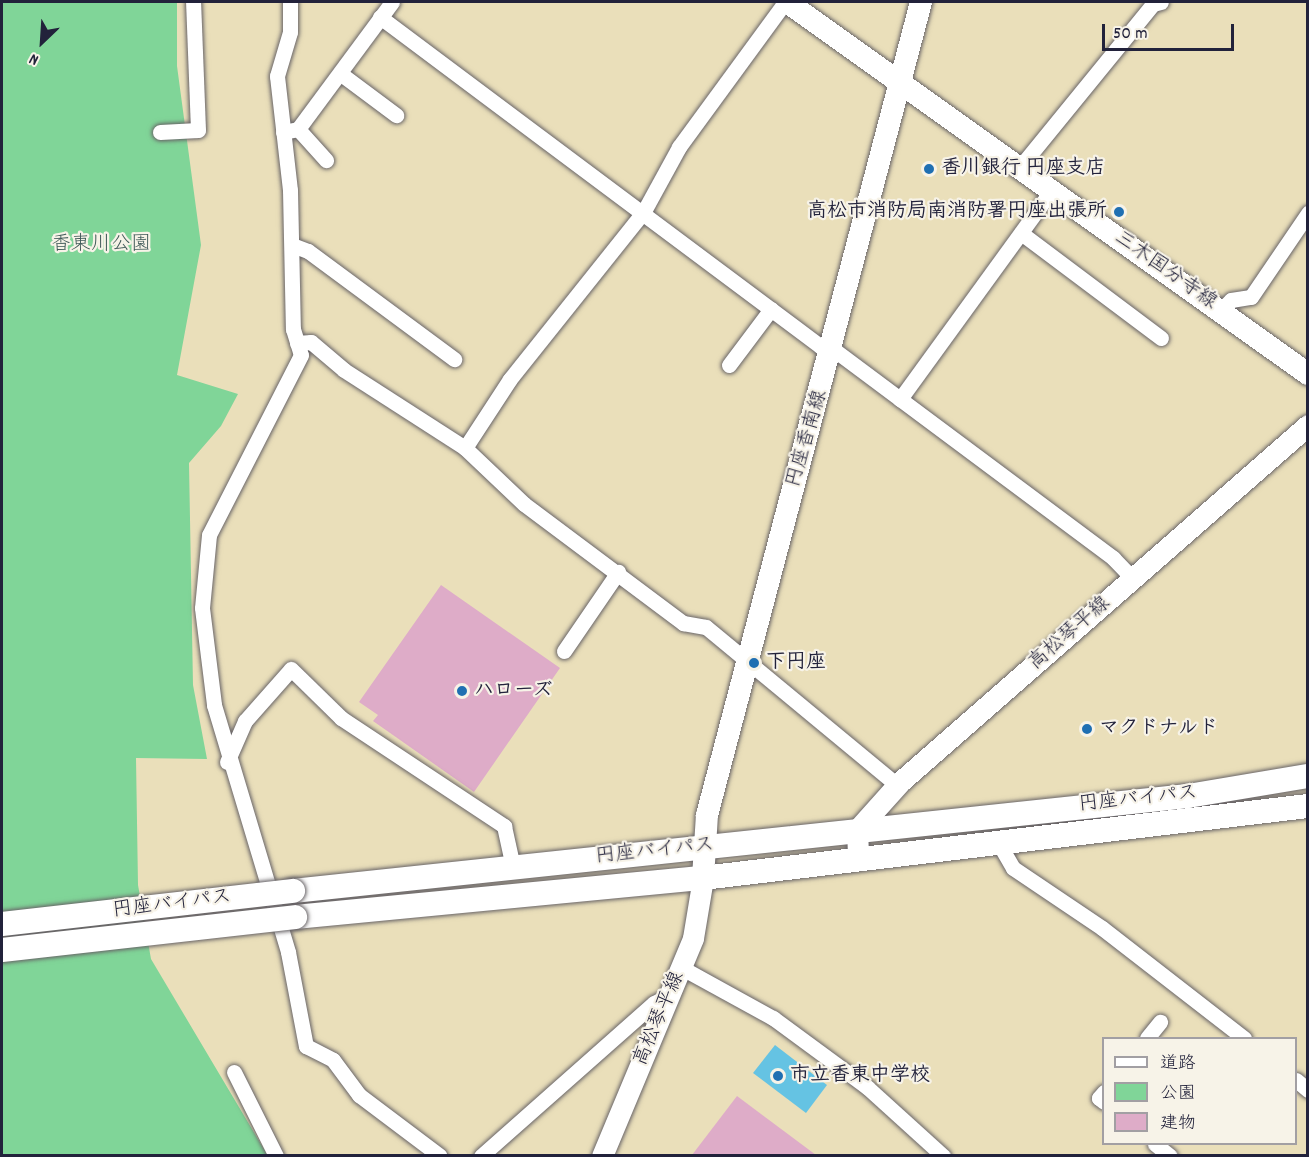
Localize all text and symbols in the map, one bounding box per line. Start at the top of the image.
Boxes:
north arrow [12,12,72,72]
scale bar [1105,12,1237,50]
text: 50 m [1113,22,1148,47]
text: N [26,47,43,71]
place label: 香川銀行 円座支店 [941,157,1106,181]
marker: 香川銀行 円座支店 [922,162,936,176]
place label: 高松市消防局南消防署円座出張所 [807,200,1107,224]
marker: 高松市消防局南消防署円座出張所 [1112,205,1126,219]
street label: 三木国分寺線 [1109,227,1221,315]
park label: 香東川公園 [51,233,151,257]
street label: 円座香南線 [783,388,833,490]
street label: 高松琴平線 [1024,592,1116,676]
place label: 下円座 [766,651,826,675]
marker: 下円座 [747,656,761,670]
place label: ハローズ [474,679,554,703]
marker: ハローズ [455,684,469,698]
place label: マクドナルド [1099,717,1219,741]
marker: マクドナルド [1080,722,1094,736]
street label: 円座バイパス [1077,782,1199,818]
street label: 円座バイパス [594,834,716,870]
street label: 円座バイパス [111,886,233,924]
street label: 高松琴平線 [629,968,691,1070]
legend [1102,1037,1297,1145]
text: 道路 [1160,1052,1196,1077]
place label: 市立香東中学校 [790,1064,930,1088]
marker: 市立香東中学校 [771,1069,785,1083]
text: 公園 [1160,1082,1196,1107]
text: 建物 [1160,1112,1196,1137]

